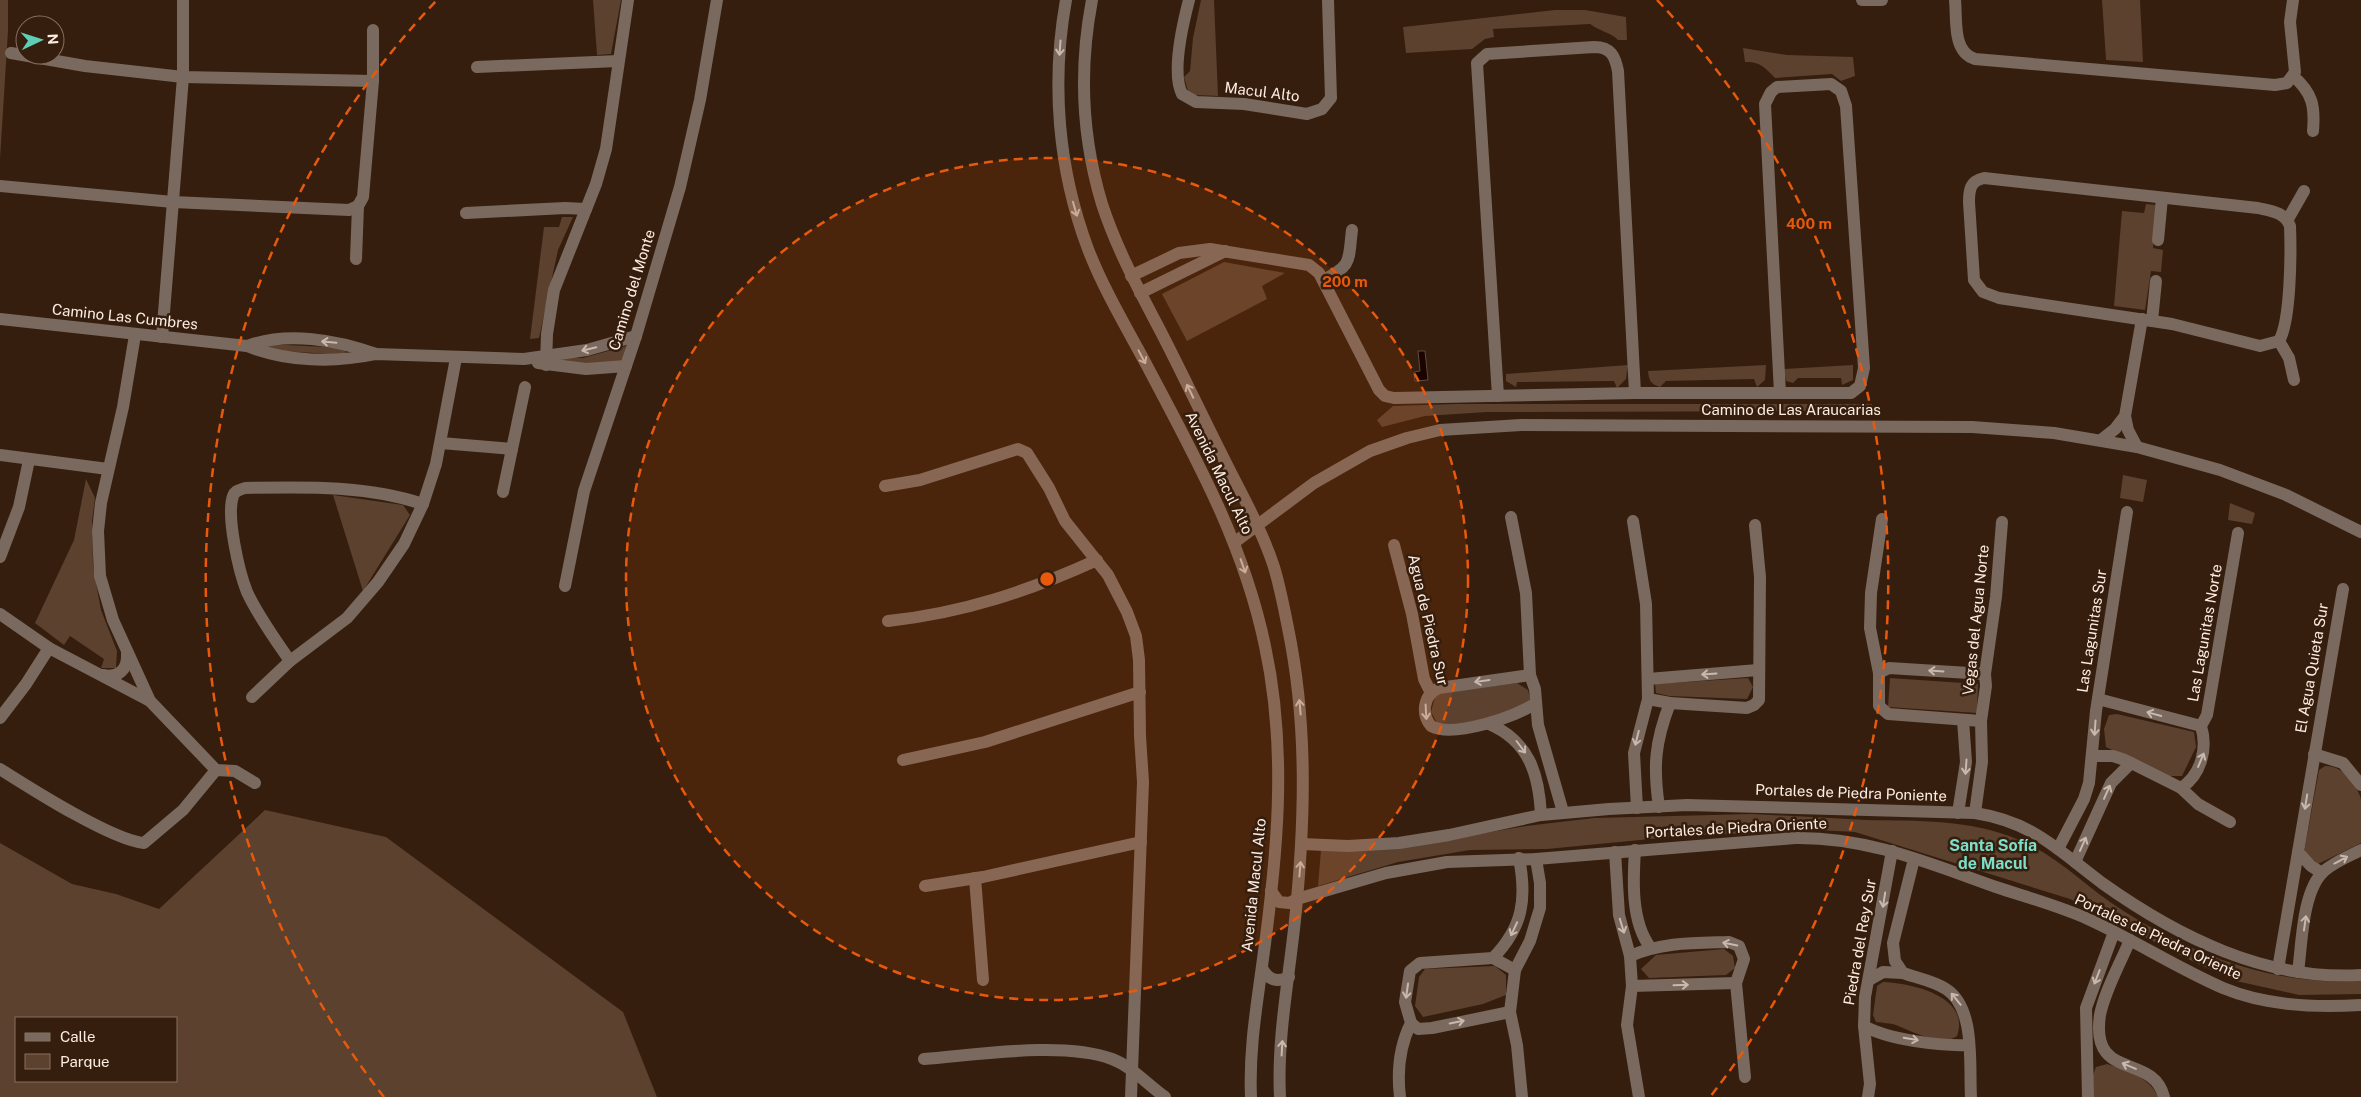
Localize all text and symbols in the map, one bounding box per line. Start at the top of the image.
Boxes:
north arrow [15,15,65,65]
text: N [45,33,61,45]
one-way arrow [1055,40,1064,56]
street label: Macul Alto [1224,78,1301,105]
one-way arrow [1071,201,1081,217]
text: 400 m [1786,215,1832,232]
street label: Camino del Monte [605,227,658,352]
text: 200 m [1322,273,1368,290]
street label: Camino Las Cumbres [51,300,199,333]
one-way arrow [321,338,337,347]
one-way arrow [581,345,597,354]
one-way arrow [1137,349,1147,364]
one-way arrow [1185,384,1194,399]
street label: Camino de Las Araucarias [1701,401,1881,418]
street label: Avenida Macul Alto [1182,409,1257,537]
street label: Vegas del Agua Norte [1959,544,1992,696]
street label: Agua de Piedra Sur [1405,553,1452,687]
one-way arrow [1239,557,1249,573]
street label: Las Lagunitas Norte [2184,563,2225,703]
street label: Las Lagunitas Sur [2073,568,2110,694]
centre of rings [1038,570,1056,588]
street label: El Agua Quieta Sur [2292,601,2331,734]
one-way arrow [1928,667,1944,676]
one-way arrow [1701,669,1717,679]
one-way arrow [1474,677,1490,687]
one-way arrow [1295,699,1305,715]
one-way arrow [1422,703,1431,719]
one-way arrow [2146,709,2162,718]
one-way arrow [2090,719,2099,735]
one-way arrow [1632,729,1641,745]
one-way arrow [1516,740,1527,753]
one-way arrow [2196,753,2206,768]
one-way arrow [1961,758,1970,774]
street label: Portales de Piedra Poniente [1755,781,1947,804]
one-way arrow [2103,785,2112,800]
one-way arrow [2301,794,2311,810]
street label: Portales de Piedra Oriente [1645,814,1827,841]
street label: Avenida Macul Alto [1238,817,1269,953]
district label: Santa Sofía de Macul [1949,836,2037,873]
one-way arrow [2079,837,2089,852]
one-way arrow [2333,855,2348,864]
one-way arrow [1295,861,1304,877]
street label: Piedra del Rey Sur [1840,877,1879,1007]
street label: Portales de Piedra Oriente [2072,890,2244,983]
one-way arrow [1878,891,1888,907]
one-way arrow [2300,916,2310,932]
one-way arrow [1618,918,1628,934]
one-way arrow [1509,921,1518,936]
one-way arrow [1722,938,1738,948]
one-way arrow [2091,969,2101,984]
one-way arrow [1672,980,1688,989]
one-way arrow [1402,982,1412,998]
one-way arrow [1951,993,1962,1006]
legend [15,1017,178,1082]
one-way arrow [1449,1017,1465,1026]
text: Calle [60,1028,96,1045]
one-way arrow [1902,1034,1918,1044]
one-way arrow [1277,1041,1286,1057]
text: Parque [60,1053,110,1070]
one-way arrow [2122,1061,2137,1071]

